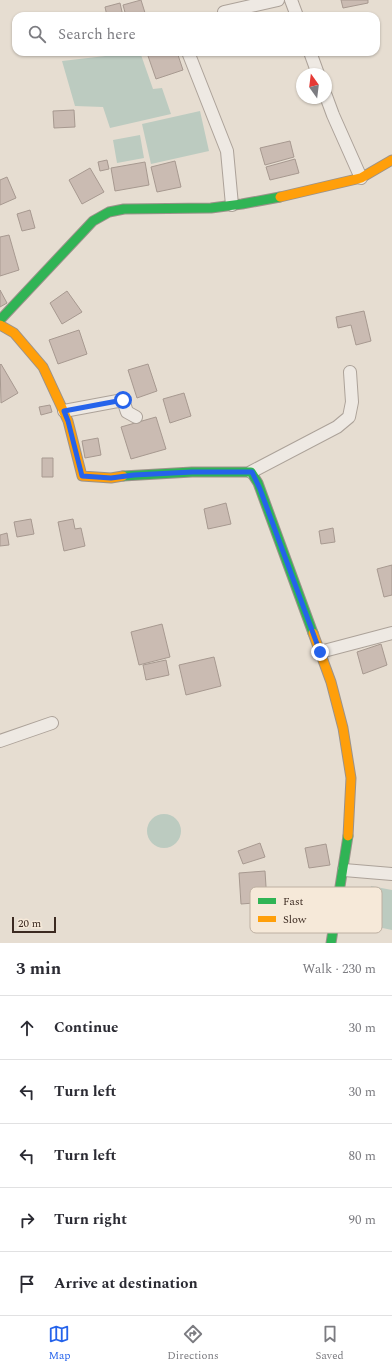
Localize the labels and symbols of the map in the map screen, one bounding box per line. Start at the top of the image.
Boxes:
north arrow [296,68,332,104]
route start [114,391,132,409]
route end [311,643,329,661]
legend [250,887,382,933]
text: Fast [283,893,304,910]
text: Slow [283,911,307,928]
scale bar [12,915,56,934]

